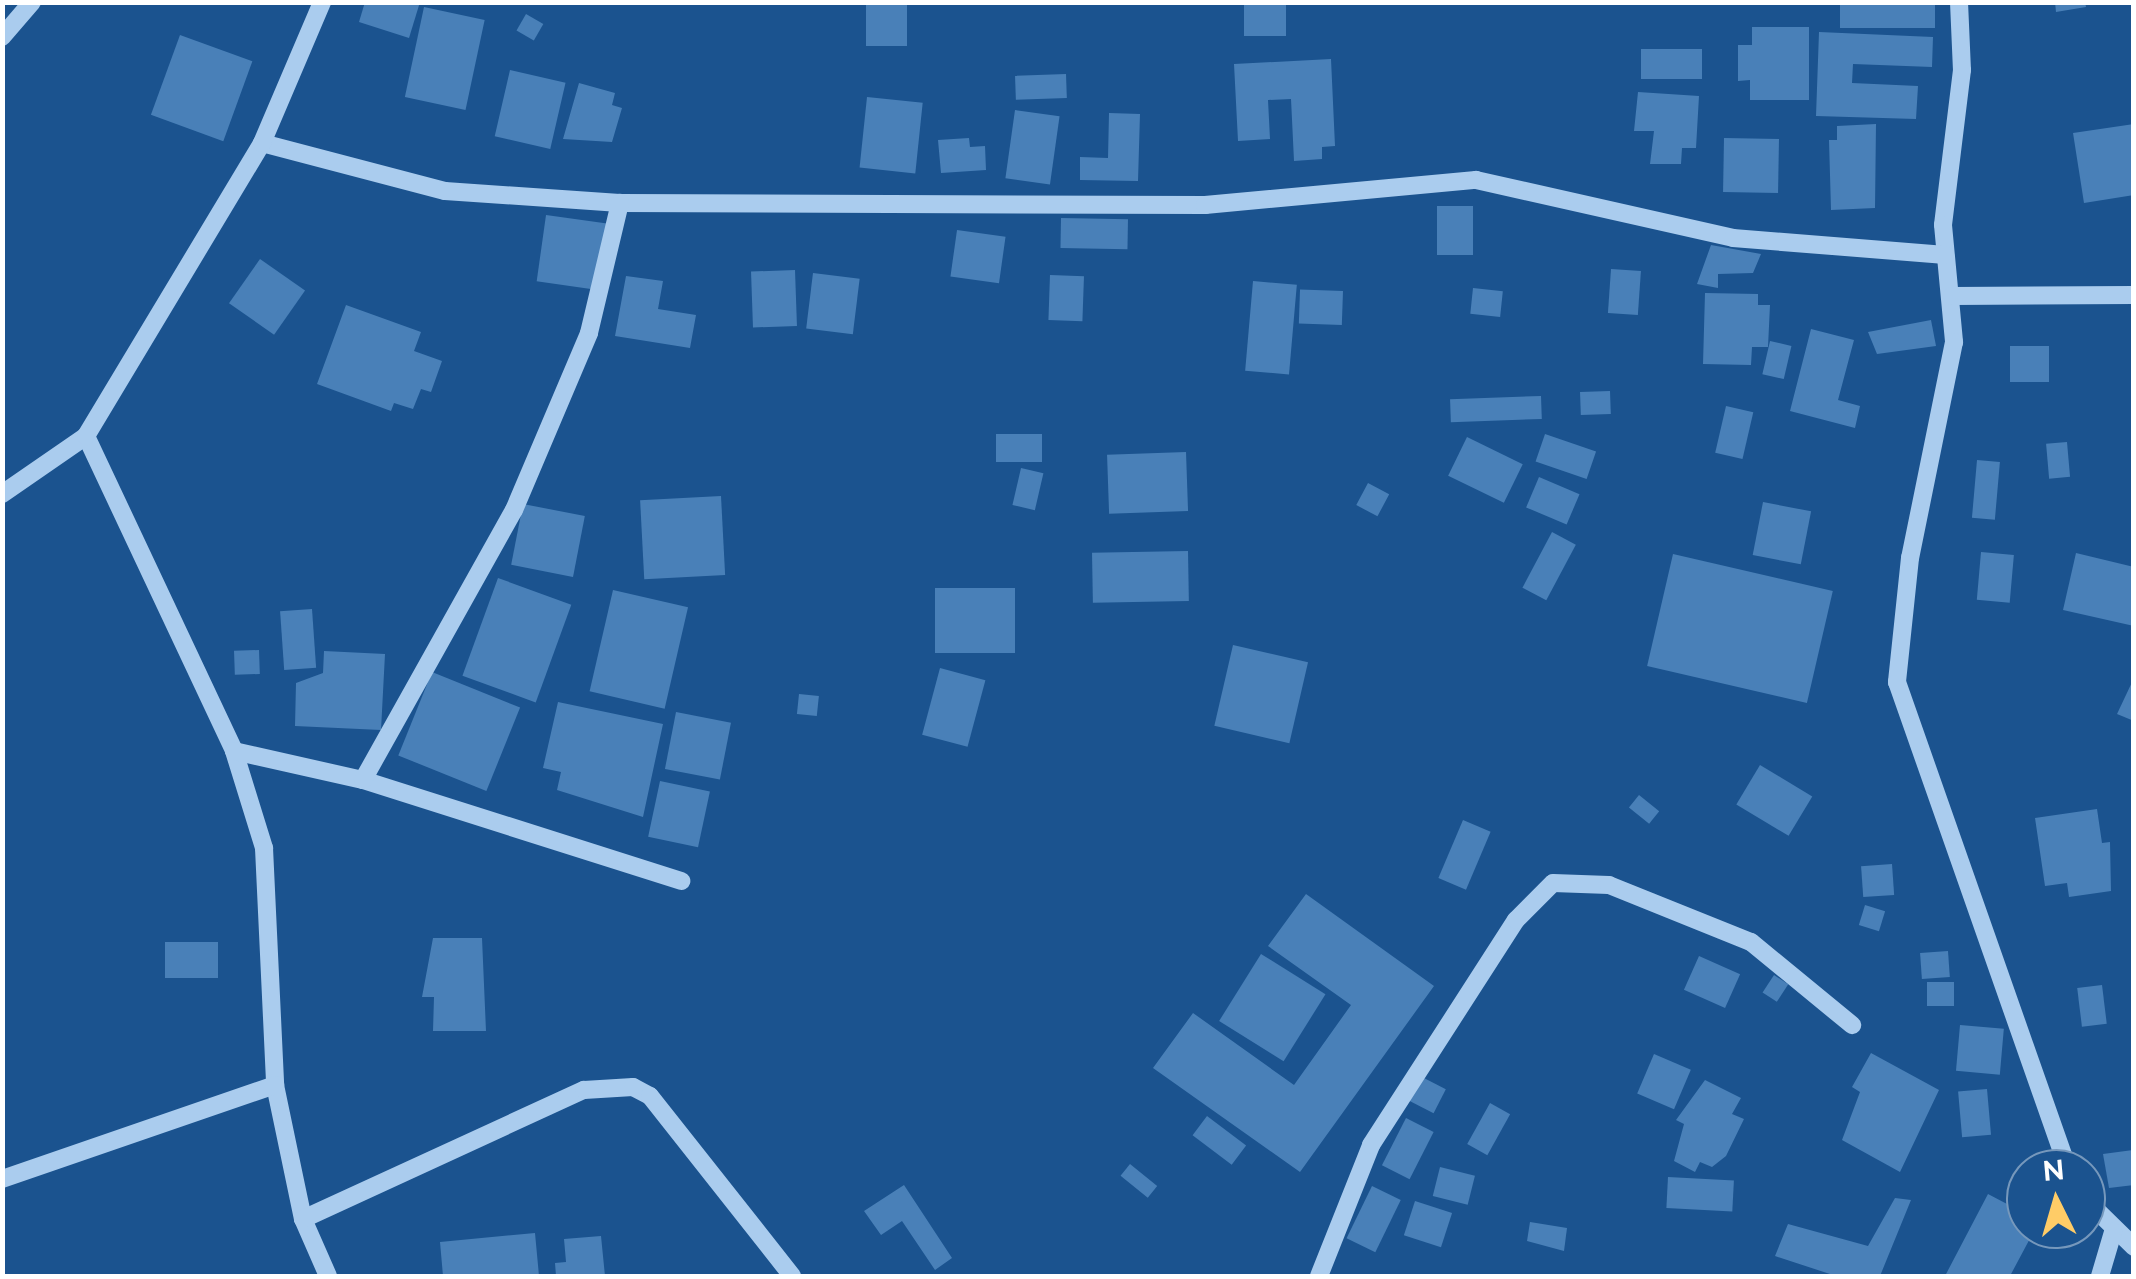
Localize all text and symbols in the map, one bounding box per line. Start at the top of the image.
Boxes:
north arrow [2006,1149,2106,1249]
text: N [2041,1153,2066,1188]

